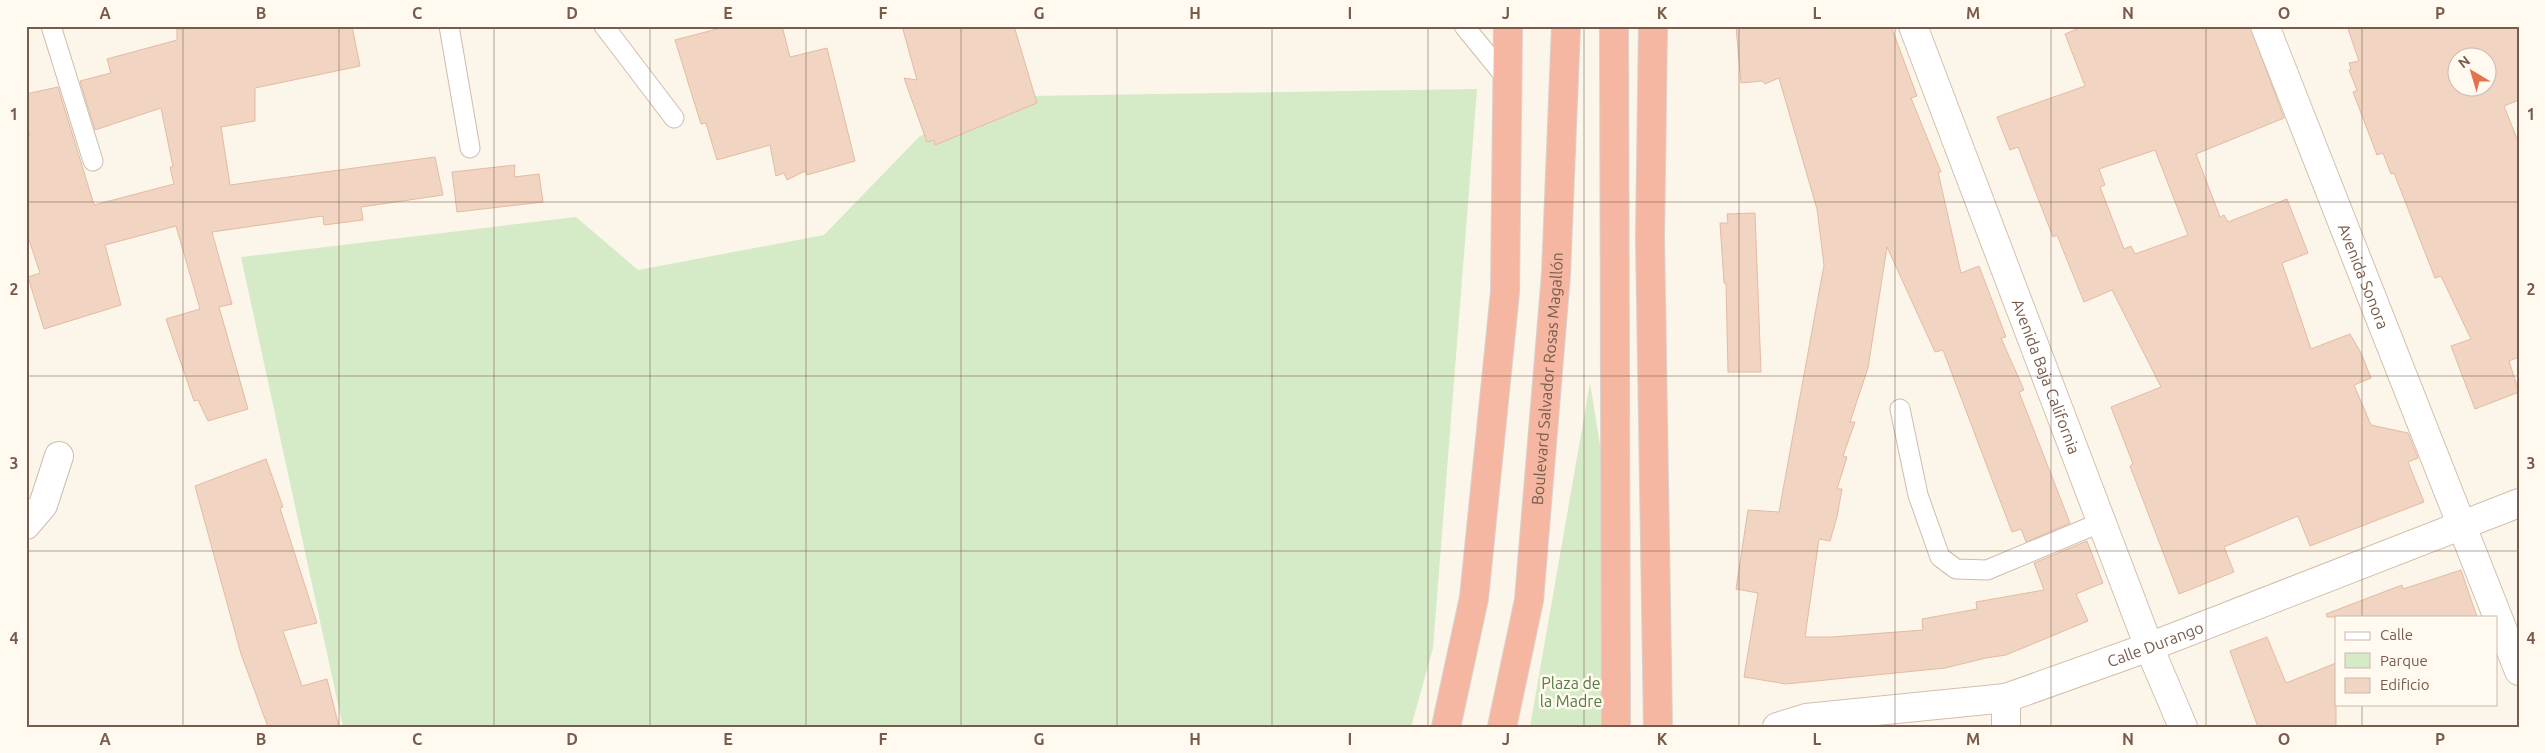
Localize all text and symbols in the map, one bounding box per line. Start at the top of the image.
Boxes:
text: A [99,4,111,22]
text: B [256,4,266,22]
text: C [412,4,422,22]
text: D [566,4,578,22]
text: E [723,4,733,22]
text: F [879,4,888,22]
text: G [1033,4,1045,22]
text: H [1189,4,1201,22]
text: I [1348,4,1352,22]
text: J [1502,4,1510,22]
text: K [1657,4,1668,22]
text: L [1813,4,1822,22]
text: M [1966,4,1980,22]
text: N [2122,4,2134,22]
text: O [2278,4,2290,22]
text: P [2435,4,2445,22]
north arrow [2448,48,2498,98]
text: N [2455,52,2473,71]
text: 1 [9,105,19,123]
text: 1 [2526,105,2536,123]
street label: Avenida Sonora [2335,221,2392,332]
street label: Boulevard Salvador Rosas Magallón [1528,252,1566,506]
text: 2 [9,280,19,298]
text: 2 [2526,280,2536,298]
street label: Avenida Baja California [2009,297,2084,457]
text: 3 [9,454,19,472]
text: 3 [2526,454,2536,472]
legend [2335,616,2498,706]
street label: Calle Durango [2105,618,2206,670]
text: Calle [2380,626,2413,643]
text: 4 [9,629,19,647]
text: 4 [2526,629,2536,647]
text: Parque [2380,652,2428,669]
park label: Plaza de la Madre [1540,674,1602,710]
text: Edificio [2380,676,2429,693]
text: A [99,730,111,748]
text: B [256,730,266,748]
text: C [412,730,422,748]
text: D [566,730,578,748]
text: E [723,730,733,748]
text: F [879,730,888,748]
text: G [1033,730,1045,748]
text: H [1189,730,1201,748]
text: I [1348,730,1352,748]
text: J [1502,730,1510,748]
text: K [1657,730,1668,748]
text: L [1813,730,1822,748]
text: M [1966,730,1980,748]
text: N [2122,730,2134,748]
text: O [2278,730,2290,748]
text: P [2435,730,2445,748]

